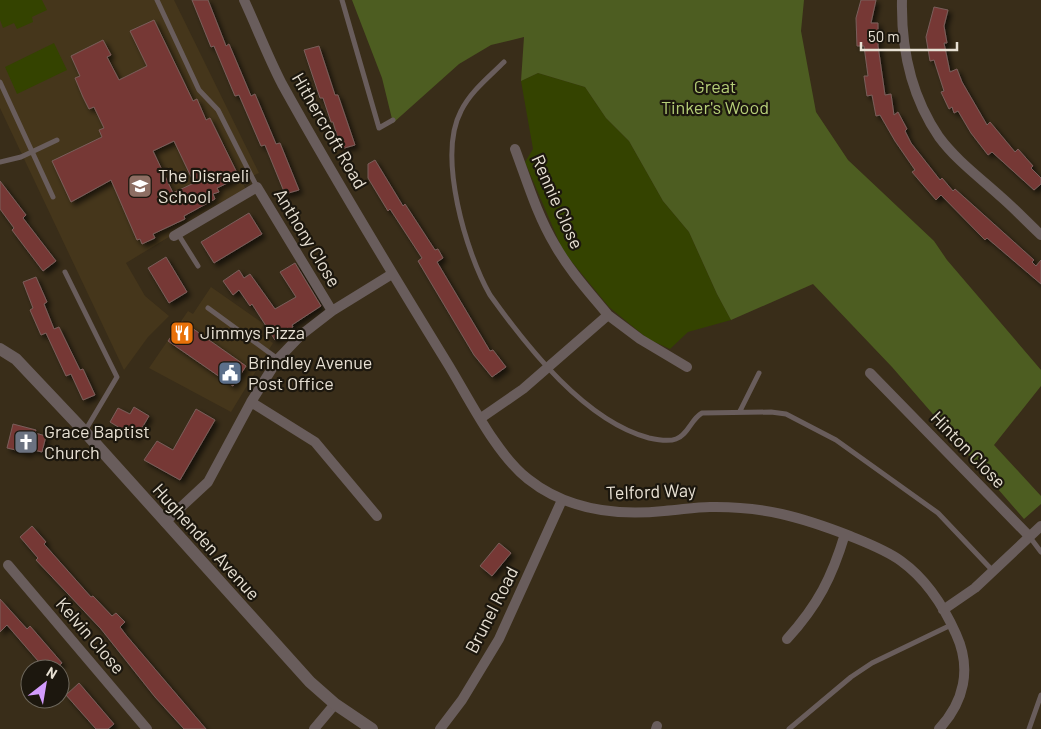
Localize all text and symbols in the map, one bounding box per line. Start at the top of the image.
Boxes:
scale bar [861,20,957,52]
text: 50 m [868,27,900,45]
street label: Hithercroft Road [288,69,372,192]
park label: Great Tinker's Wood [661,75,769,118]
street label: Rennie Close [527,151,588,252]
place label: The Disraeli School [158,164,249,207]
school or university icon: The Disraeli School [127,173,153,199]
street label: Anthony Close [270,184,346,291]
restaurant icon: Jimmys Pizza [169,320,195,346]
place label: Jimmys Pizza [200,321,305,343]
place label: Brindley Avenue Post Office [248,351,372,394]
public building icon: Brindley Avenue Post Office [217,360,243,386]
street label: Hinton Close [927,406,1011,492]
place label: Grace Baptist Church [44,420,150,463]
church icon: Grace Baptist Church [13,429,39,455]
street label: Hughenden Avenue [148,478,265,604]
street label: Telford Way [605,478,696,504]
street label: Brunel Road [460,563,522,657]
street label: Kelvin Close [52,593,130,678]
north arrow [20,659,70,709]
text: N [44,663,60,682]

